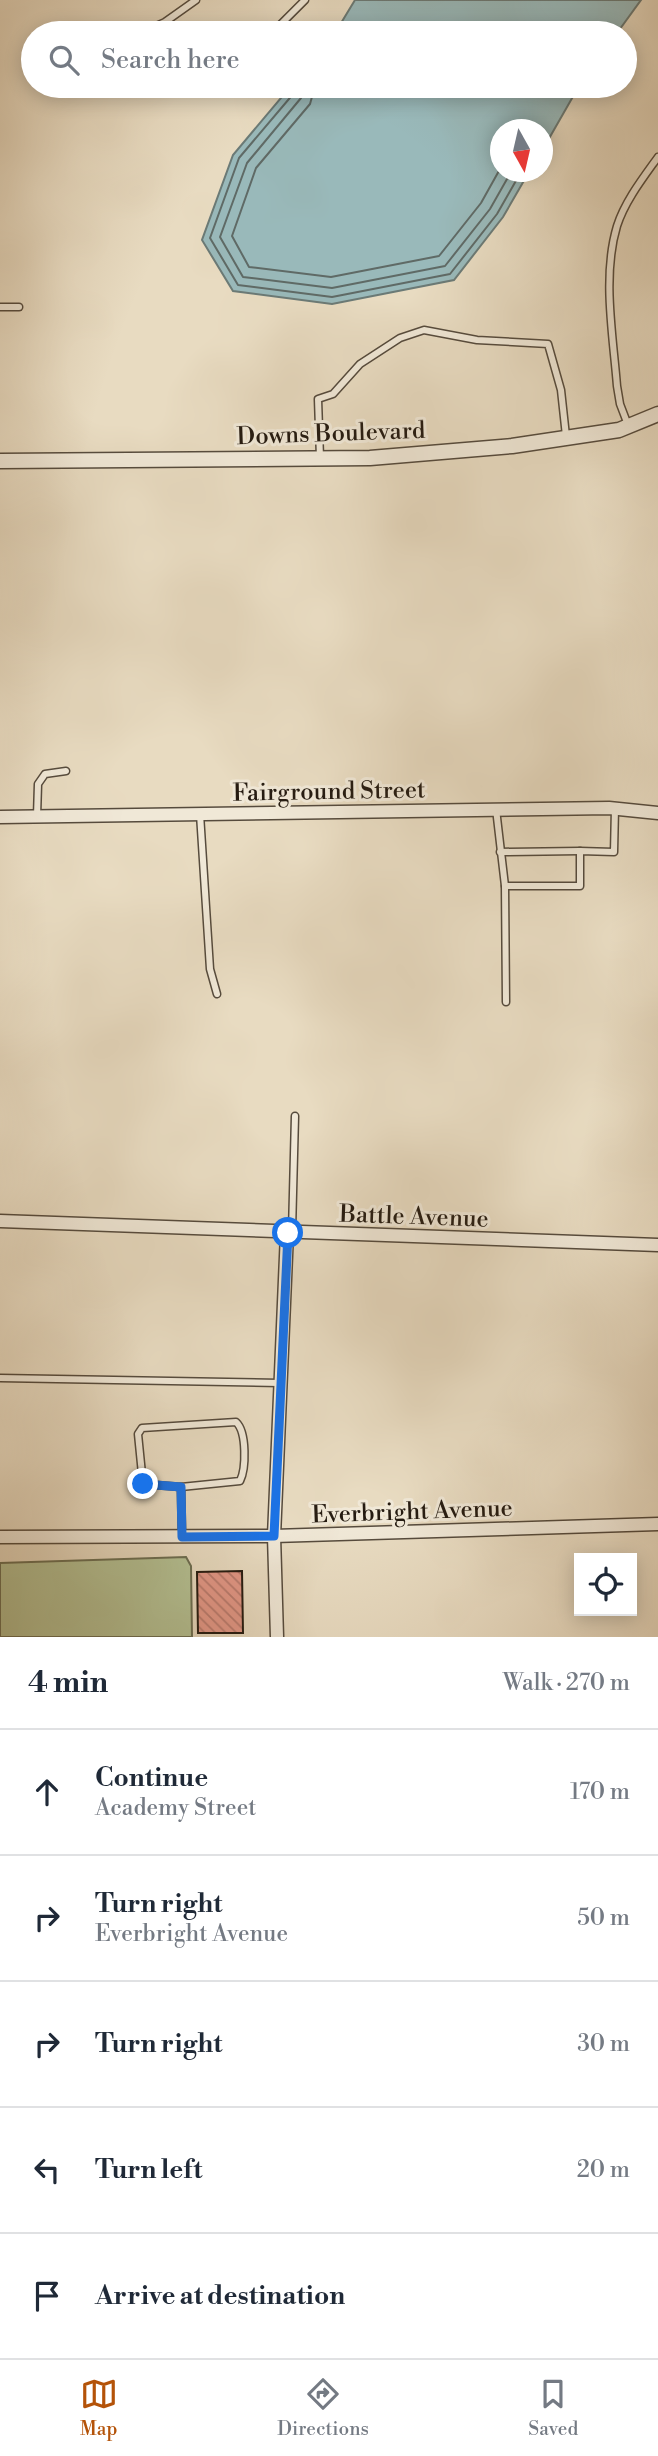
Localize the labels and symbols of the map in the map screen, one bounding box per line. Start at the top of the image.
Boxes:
north arrow [490,119,553,182]
street label: Downs Boulevard [236,416,426,452]
street label: Fairground Street [232,775,426,809]
street label: Battle Avenue [338,1199,489,1235]
route start [272,1217,303,1248]
route end [127,1468,158,1499]
street label: Everbright Avenue [311,1493,513,1531]

